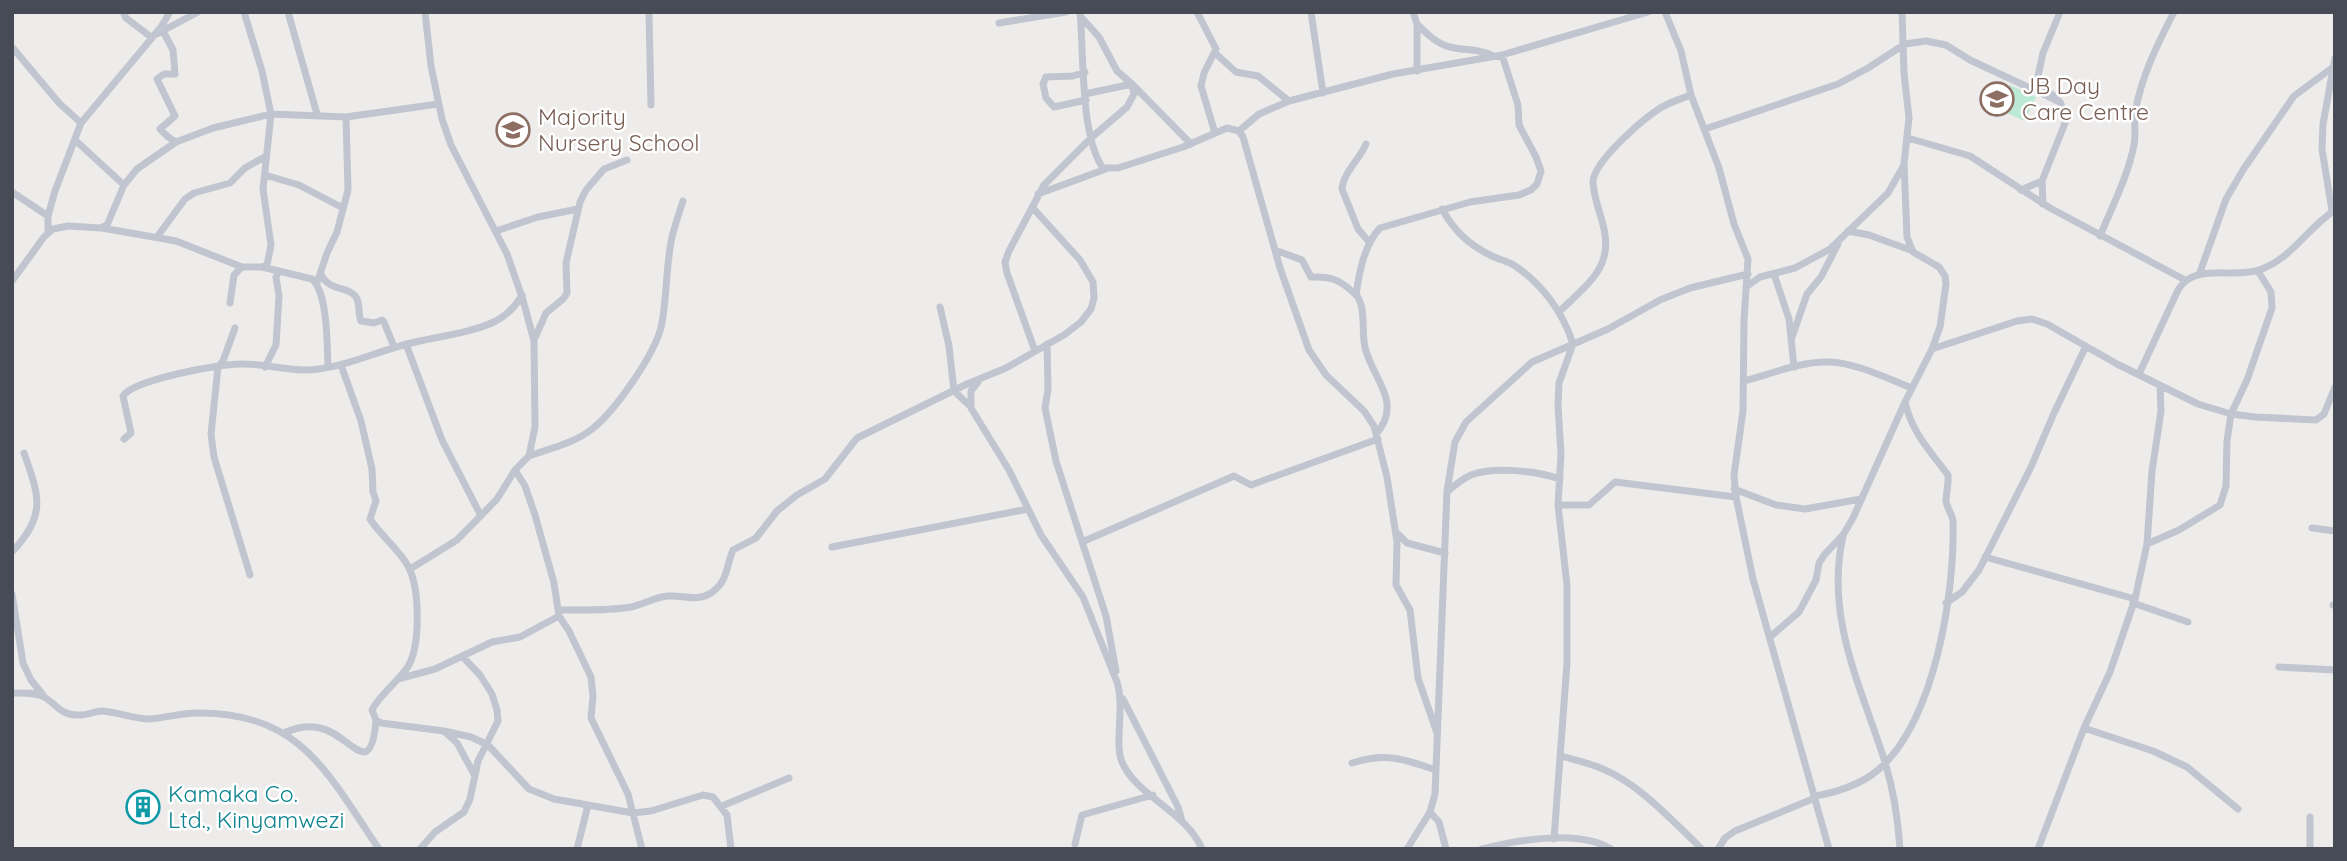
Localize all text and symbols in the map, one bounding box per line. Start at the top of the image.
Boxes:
place label: JB Day Care Centre [2022,71,2149,126]
school or university icon: JB Day Care Centre [1978,80,2016,118]
place label: Majority Nursery School [538,102,700,157]
school or university icon: Majority Nursery School [494,111,532,149]
place label: Kamaka Co. Ltd., Kinyamwezi [168,779,344,834]
building icon: Kamaka Co. Ltd., Kinyamwezi [124,788,162,826]

